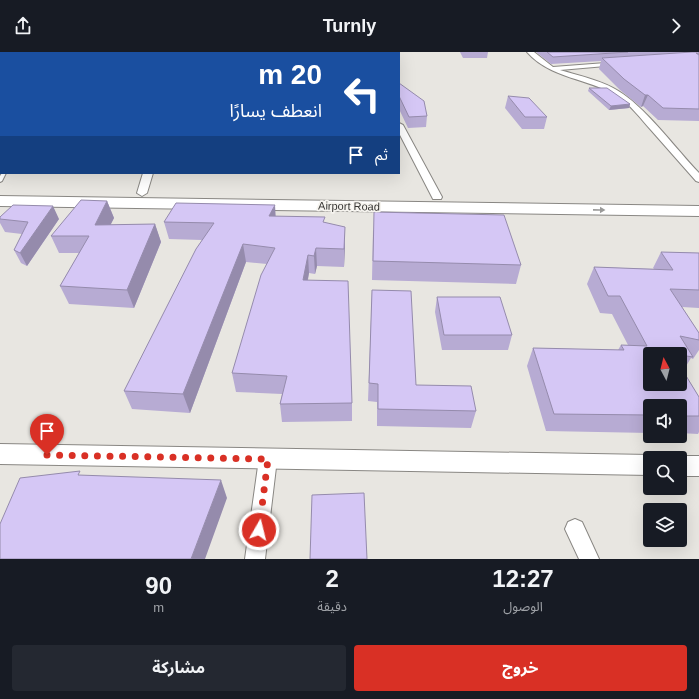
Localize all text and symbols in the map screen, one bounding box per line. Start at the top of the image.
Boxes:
icon: share [12,15,34,37]
icon: forward [665,15,687,37]
text: Turnly [323,16,376,36]
text: 20 m [258,59,322,90]
icon: left [336,68,388,120]
text: انعطف يسارًا [230,101,322,121]
icon: arrive [345,144,367,166]
text: ثم [375,146,388,163]
street label: Airport Road [318,199,380,213]
one-way arrow [593,207,606,213]
north arrow [643,347,687,391]
map controls [643,347,687,547]
button: sound [643,399,687,443]
pin [30,414,64,455]
icon: arrive [36,420,58,442]
button: search [643,451,687,495]
button: layers [643,503,687,547]
position arrow [238,509,280,551]
text: 2 [325,565,339,592]
text: 12:27 [492,565,554,592]
text: 90 [145,572,172,599]
text: دقيقة [317,599,347,614]
text: الوصول [503,599,543,614]
text: m [153,600,164,615]
button: مشاركة [12,645,346,691]
button: خروج [354,645,687,691]

